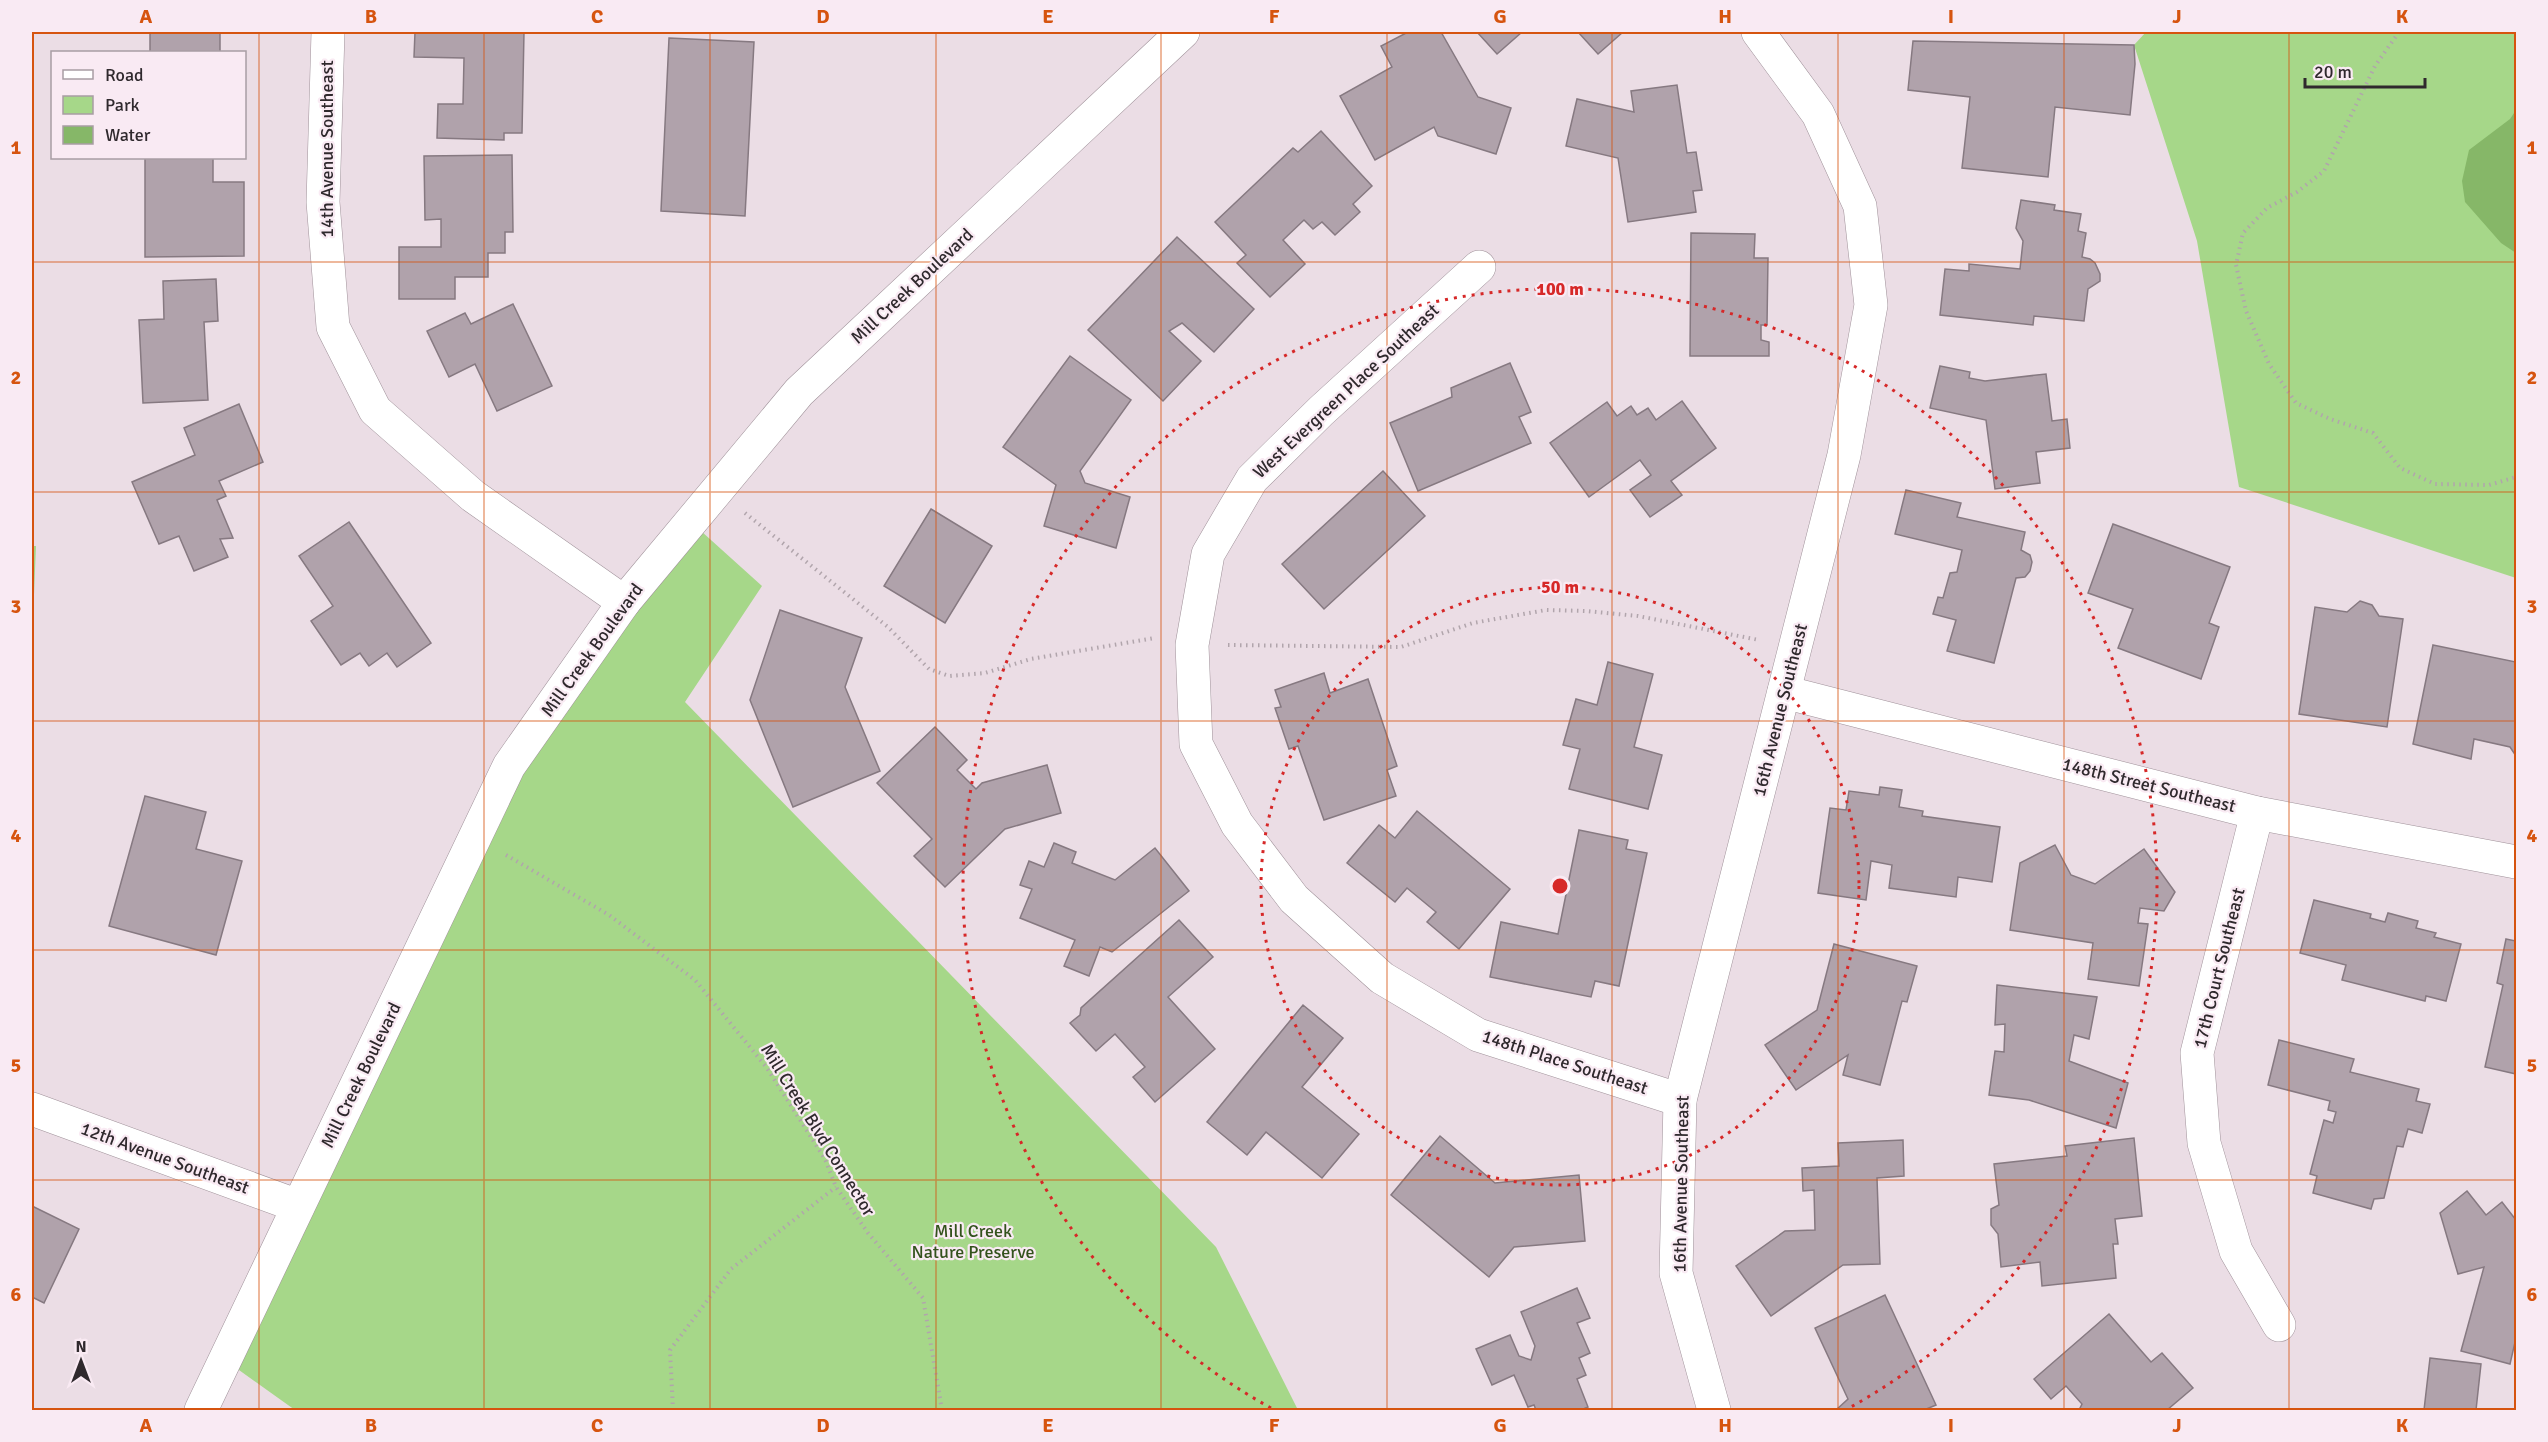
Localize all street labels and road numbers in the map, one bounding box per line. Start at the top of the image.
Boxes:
street label: 14th Avenue Southeast [316,60,338,238]
street label: Mill Creek Boulevard [846,224,978,348]
street label: West Evergreen Place Southeast [1248,299,1444,483]
street label: Mill Creek Boulevard [536,579,648,721]
street label: 16th Avenue Southeast [1748,621,1812,799]
street label: 148th Street Southeast [2060,753,2238,817]
street label: 17th Court Southeast [2188,886,2250,1050]
street label: Mill Creek Boulevard [316,999,406,1151]
street label: 148th Place Southeast [1479,1025,1651,1099]
street label: Mill Creek Blvd Connector [756,1040,880,1220]
street label: 16th Avenue Southeast [1668,1095,1694,1273]
street label: 12th Avenue Southeast [78,1117,252,1199]

